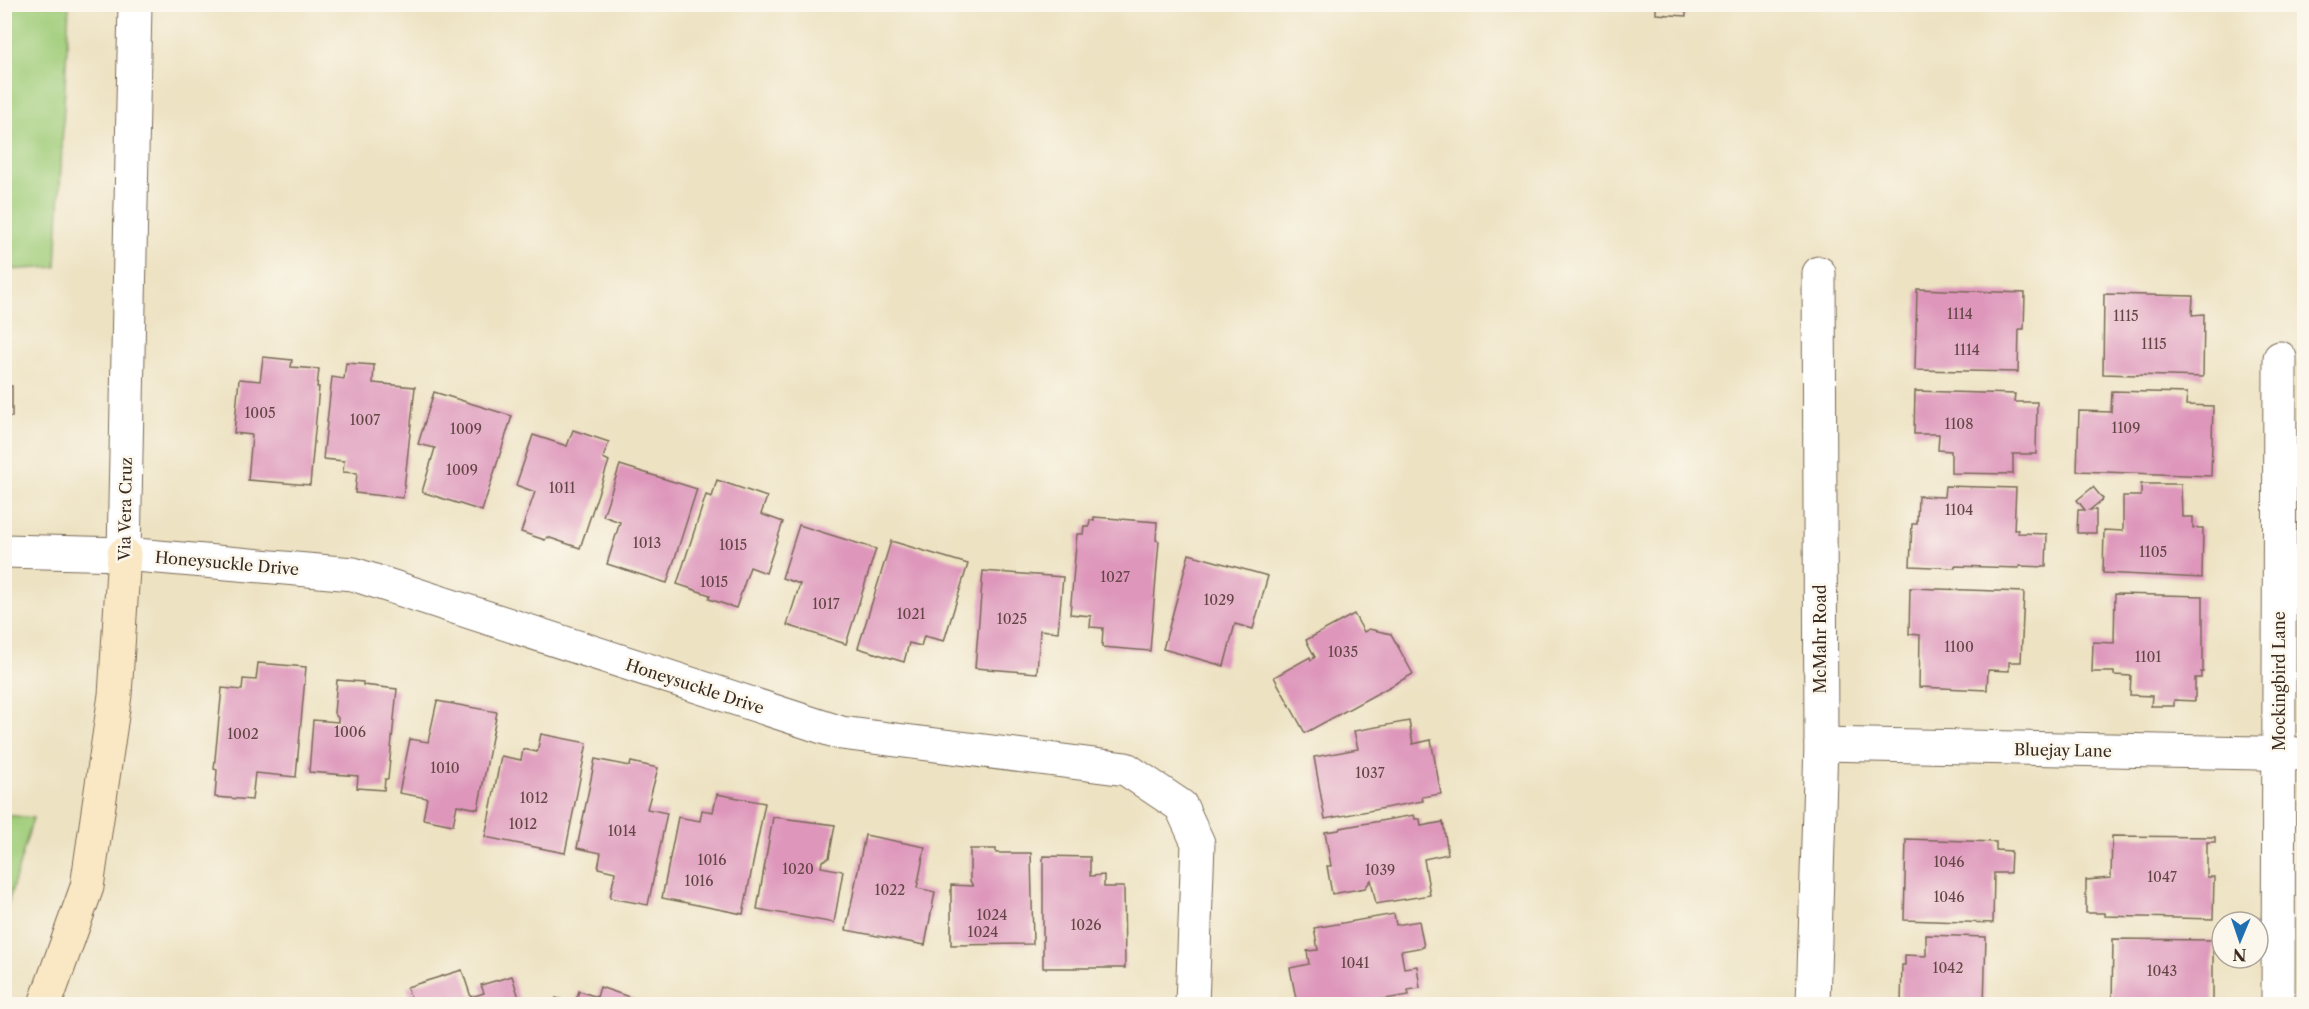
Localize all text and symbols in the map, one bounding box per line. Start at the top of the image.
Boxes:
house number: 1114 [1947,305,1973,323]
house number: 1115 [2113,307,2139,325]
house number: 1115 [2141,335,2167,353]
house number: 1114 [1954,341,1980,359]
house number: 1005 [244,404,276,422]
house number: 1007 [350,411,380,429]
house number: 1108 [1945,415,1973,433]
house number: 1109 [2112,419,2140,437]
house number: 1009 [450,420,482,438]
street label: Via Vera Cruz [114,457,136,562]
house number: 1009 [446,461,478,479]
house number: 1011 [549,479,575,497]
house number: 1104 [1945,501,1973,519]
house number: 1013 [633,534,661,552]
house number: 1015 [719,536,747,554]
house number: 1105 [2139,543,2167,561]
street label: Honeysuckle Drive [154,547,300,579]
house number: 1027 [1100,568,1130,586]
house number: 1015 [700,573,728,591]
street label: McMahr Road [1810,584,1830,693]
house number: 1029 [1203,591,1235,609]
house number: 1017 [812,595,840,613]
house number: 1021 [897,605,925,623]
house number: 1025 [997,610,1027,628]
street label: Mockingbird Lane [2269,611,2289,751]
house number: 1100 [1944,638,1974,656]
house number: 1035 [1328,643,1358,661]
house number: 1101 [2135,648,2161,666]
street label: Honeysuckle Drive [623,654,767,718]
house number: 1006 [334,723,366,741]
house number: 1002 [227,725,259,743]
street label: Bluejay Lane [2014,739,2112,761]
house number: 1010 [430,759,460,777]
house number: 1037 [1355,764,1385,782]
house number: 1012 [520,789,548,807]
house number: 1012 [509,815,537,833]
house number: 1014 [608,822,636,840]
house number: 1016 [698,851,726,869]
house number: 1046 [1933,853,1965,871]
house number: 1020 [782,860,814,878]
house number: 1039 [1365,861,1395,879]
house number: 1047 [2147,868,2177,886]
house number: 1016 [685,872,713,890]
house number: 1022 [875,881,905,899]
house number: 1046 [1933,888,1965,906]
house number: 1024 [977,906,1007,924]
north arrow [2210,910,2270,970]
house number: 1026 [1070,916,1102,934]
house number: 1024 [968,923,998,941]
text: N [2232,945,2247,965]
house number: 1041 [1341,954,1369,972]
house number: 1042 [1933,959,1963,977]
house number: 1043 [2147,962,2177,980]

